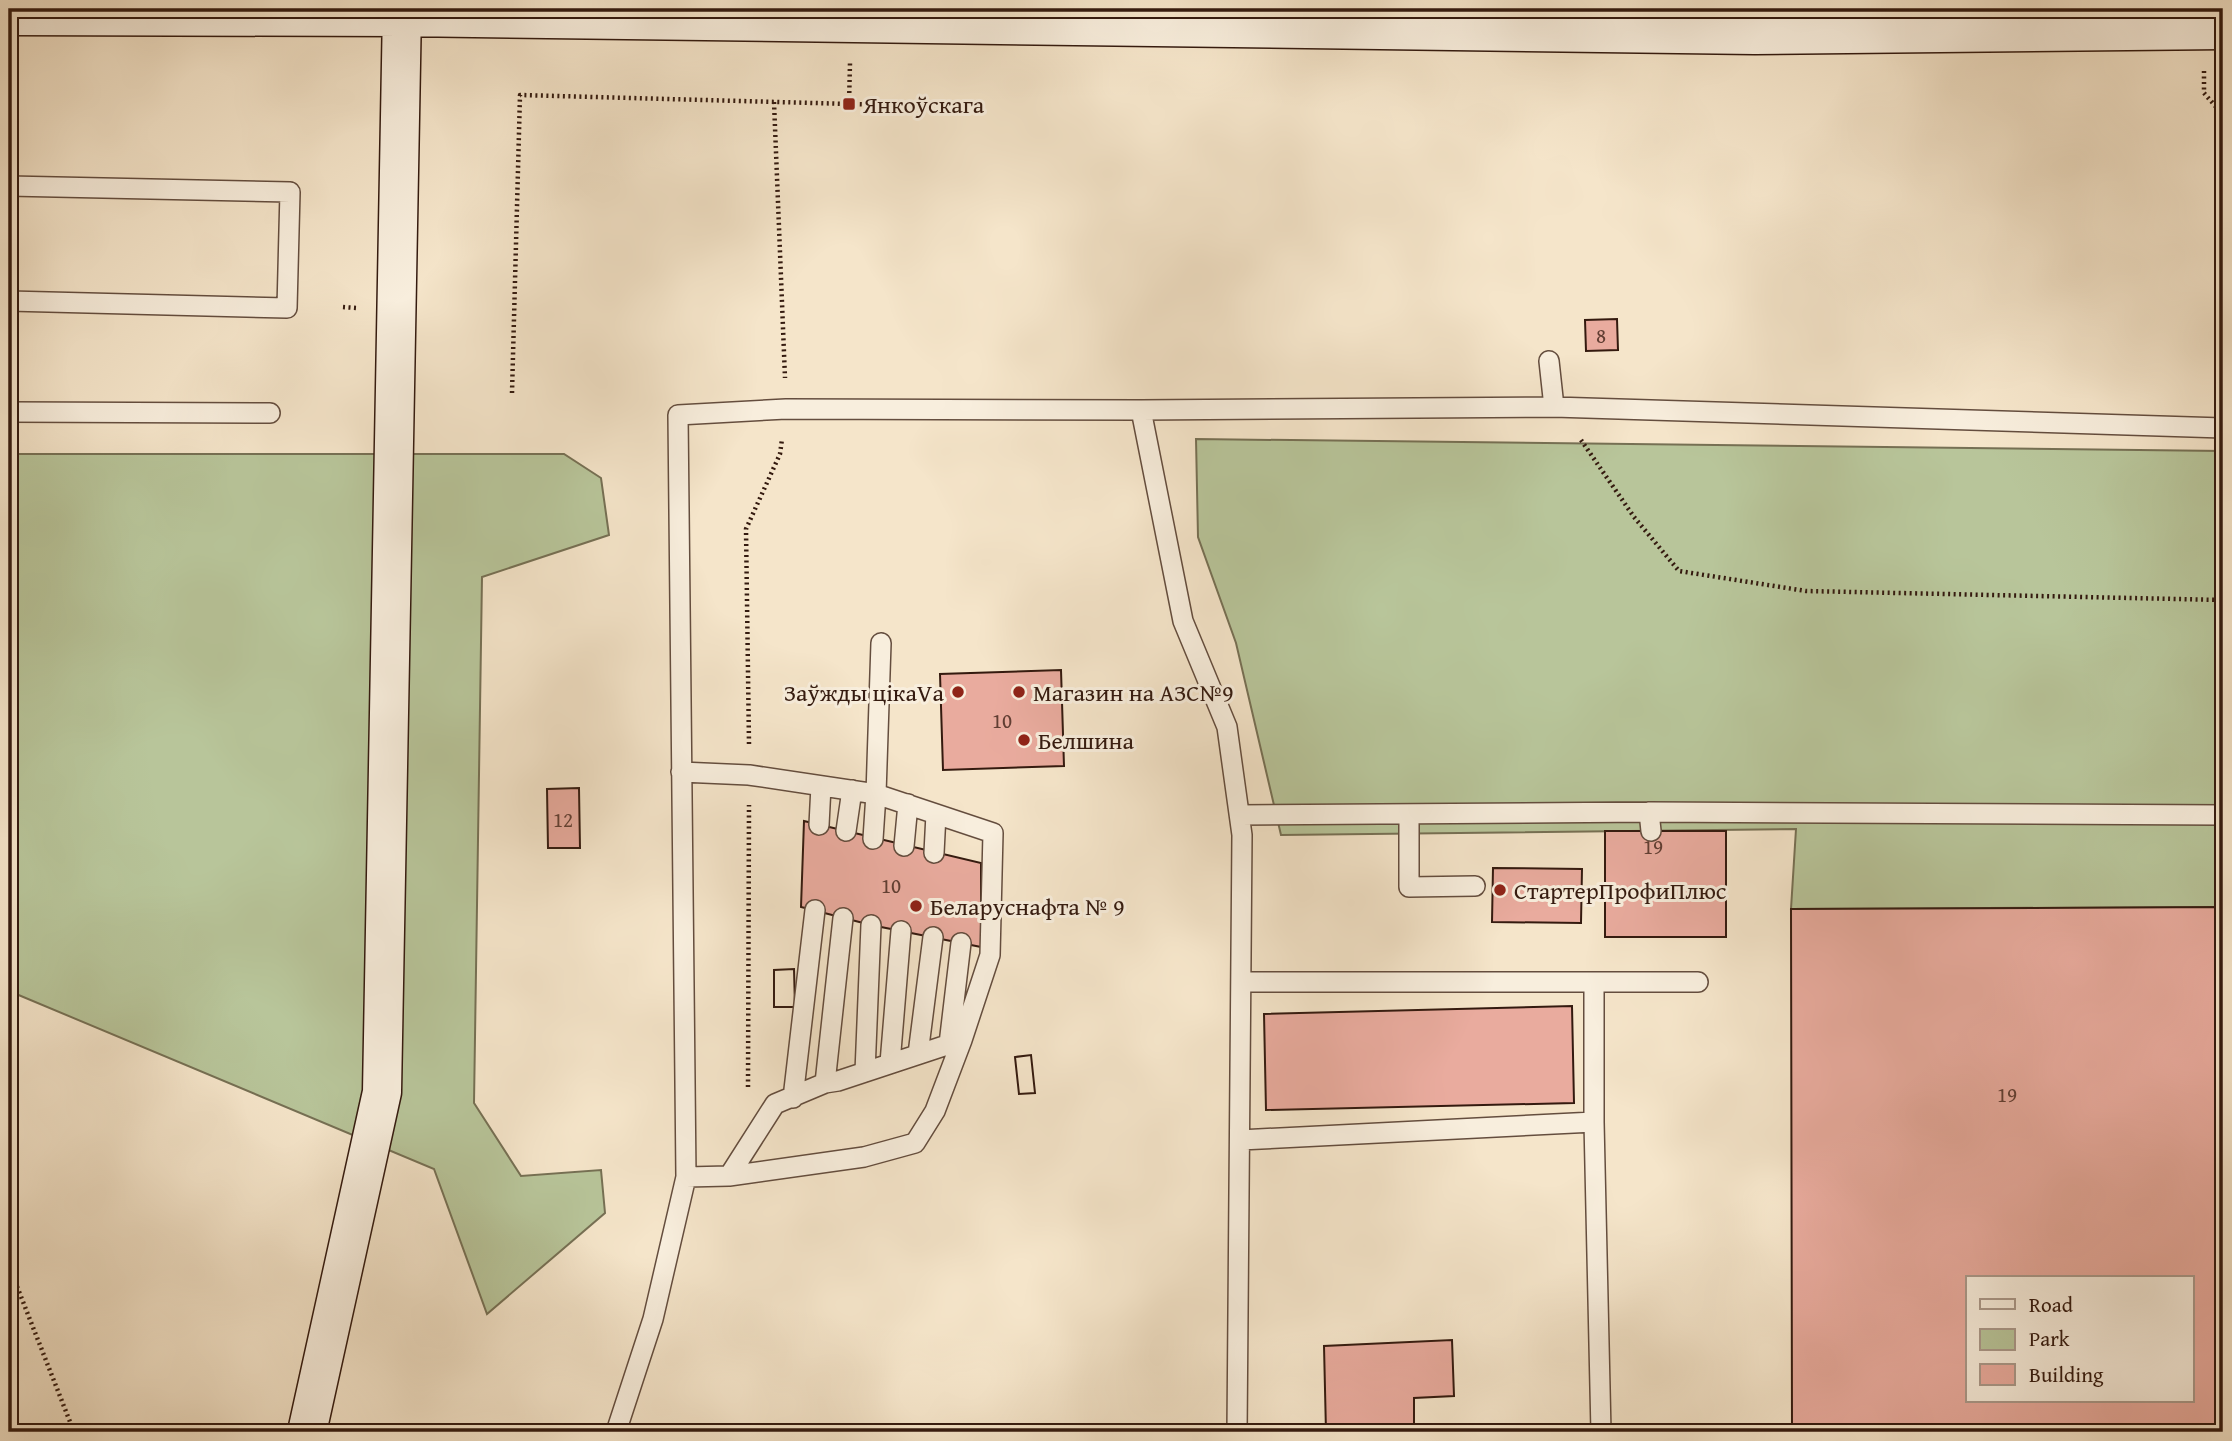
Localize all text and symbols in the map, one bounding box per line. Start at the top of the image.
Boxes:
place label: Янкоўскага [862,87,985,122]
marker: Янкоўскага [841,96,857,112]
house number: 8 [1596,320,1606,351]
place label: Заўжды цікаVа [784,675,945,710]
place label: Магазин на АЗС№9 [1033,675,1234,710]
marker: Заўжды цікаVа [950,684,966,700]
marker: Магазин на АЗС№9 [1011,684,1027,700]
house number: 10 [992,705,1012,736]
place label: Белшина [1038,723,1134,758]
marker: Белшина [1016,732,1032,748]
house number: 12 [553,804,573,835]
house number: 19 [1643,831,1663,862]
house number: 10 [881,870,901,901]
place label: СтартерПрофиПлюс [1514,873,1727,908]
marker: СтартерПрофиПлюс [1492,882,1508,898]
place label: Беларуснафта № 9 [930,889,1125,924]
marker: Беларуснафта № 9 [908,898,924,914]
house number: 19 [1997,1079,2017,1110]
legend [1966,1276,2194,1402]
text: Road [2029,1289,2074,1320]
text: Park [2029,1323,2070,1354]
text: Building [2029,1359,2104,1390]

